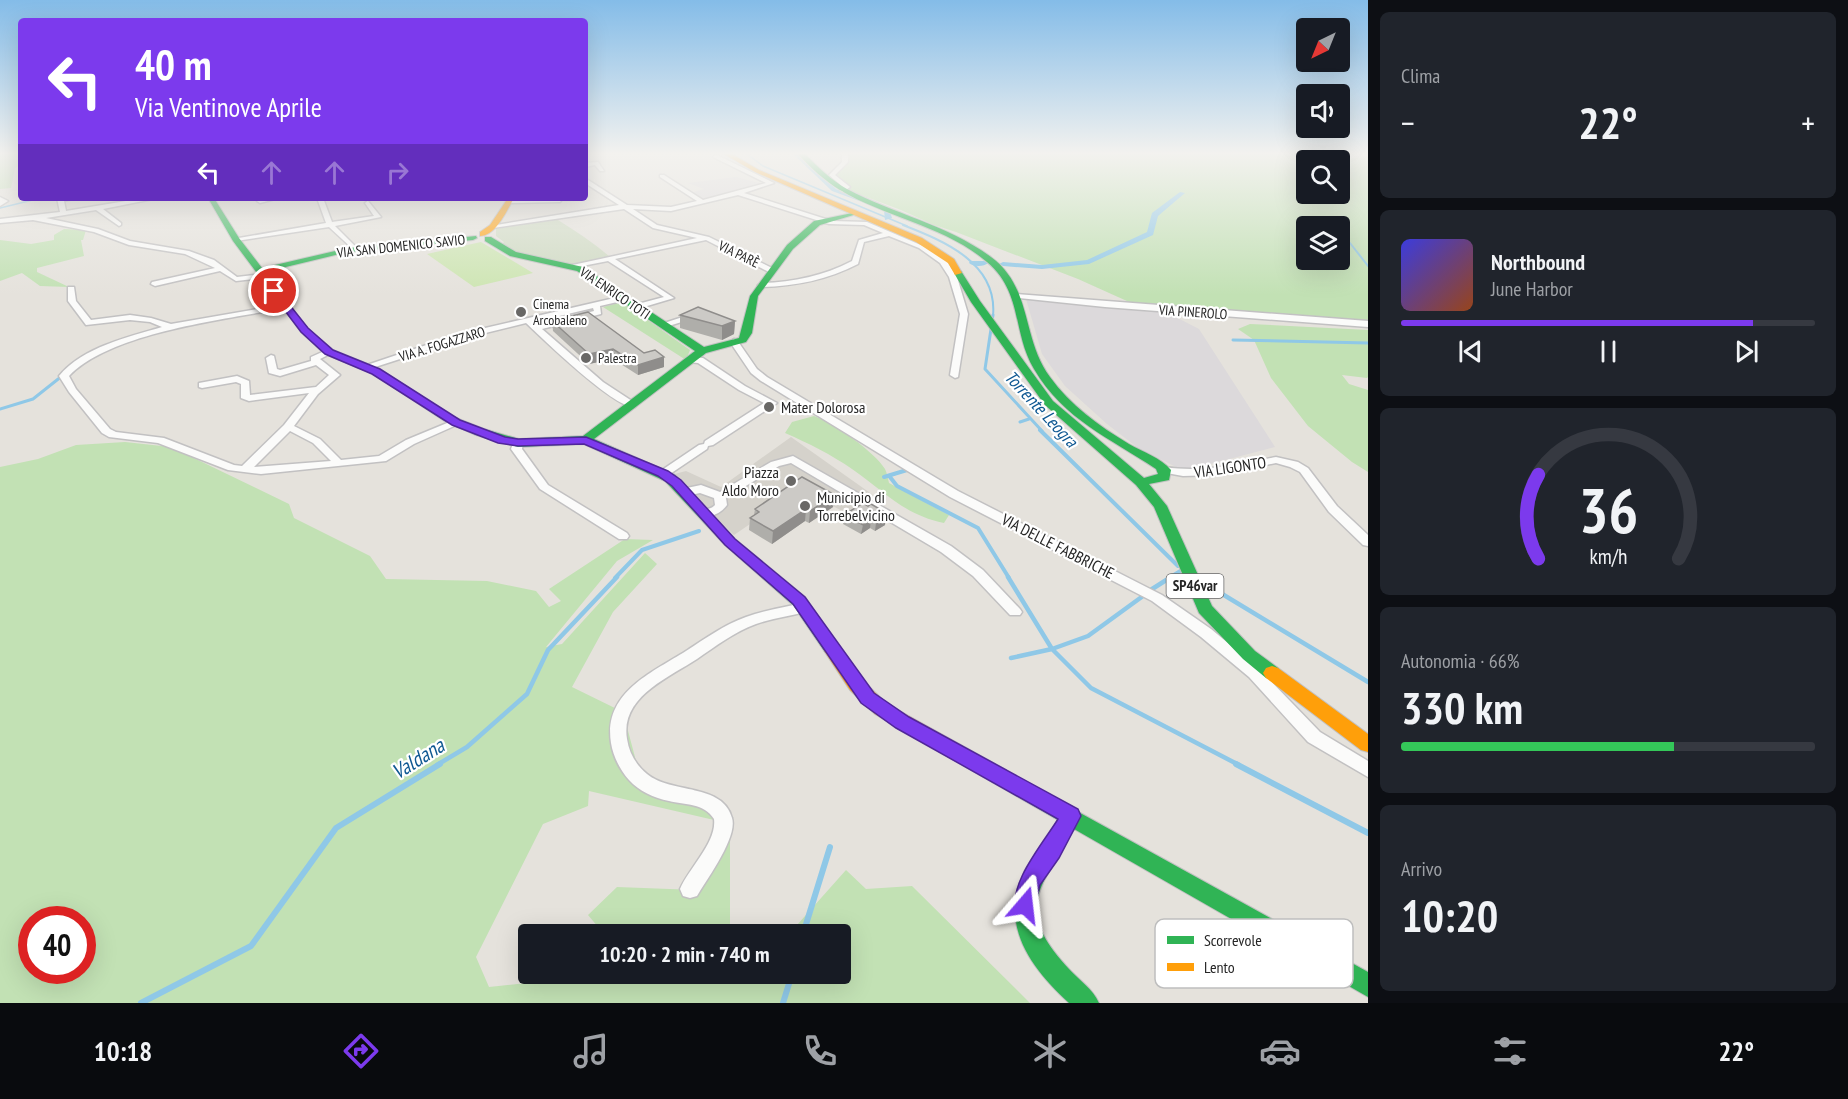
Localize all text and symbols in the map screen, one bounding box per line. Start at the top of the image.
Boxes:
north arrow [1296,18,1350,72]
map controls [1296,18,1350,270]
text: 40 m [135,37,212,92]
icon: left [36,42,114,120]
text: Clima [1401,63,1440,89]
button: sound [1296,84,1350,138]
text: Via Ventinove Aprile [135,90,322,124]
text: 22° [1578,93,1638,151]
text: − [1401,101,1415,144]
text: + [1801,101,1815,144]
button: search [1296,150,1350,204]
icon: left [192,156,225,189]
icon: ahead [255,156,288,189]
icon: ahead [318,156,351,189]
icon: right [381,156,414,189]
button: layers [1296,216,1350,270]
street label: VIA SAN DOMENICO SAVIO [335,230,466,262]
street label: VIA PARÈ [714,236,763,272]
text: Northbound [1491,248,1585,276]
street label: VIA ENRICO TOTI [575,262,654,323]
pin [248,265,299,316]
icon: arrive [257,274,290,307]
text: June Harbor [1491,276,1573,302]
place label: Cinema Arcobaleno [533,295,587,329]
street label: VIA PINEROLO [1157,301,1228,323]
marker: Cinema Arcobaleno [514,305,528,319]
street label: VIA A. FOGAZZARO [396,322,488,366]
icon: previous [1454,335,1487,368]
icon: pause [1592,335,1625,368]
icon: next [1730,335,1763,368]
place label: Palestra [598,349,637,367]
marker: Palestra [579,351,593,365]
water label: Torrente Leogra [1000,365,1083,453]
place label: Mater Dolorosa [781,397,865,417]
marker: Mater Dolorosa [762,400,776,414]
street label: VIA LIGONTO [1192,452,1268,482]
place label: Piazza Aldo Moro [722,462,779,500]
text: 36 [1578,469,1638,550]
marker: Piazza Aldo Moro [784,474,798,488]
place label: Municipio di Torrebelvicino [817,487,895,525]
marker: Municipio di Torrebelvicino [798,499,812,513]
street label: VIA DELLE FABBRICHE [997,509,1118,583]
text: km/h [1589,542,1627,570]
road number: SP46var [1166,574,1224,598]
text: Autonomia · 66% [1401,648,1519,674]
text: 330 km [1401,678,1523,736]
water label: Valdana [386,731,451,785]
text: Arrivo [1401,856,1442,882]
position arrow [993,873,1057,937]
text: 10:20 [1401,886,1498,944]
speed limit sign: 40 [18,906,96,984]
legend [1155,919,1353,988]
text: Scorrevole [1204,930,1262,950]
text: 10:20 · 2 min · 740 m [599,940,770,968]
text: Lento [1204,957,1235,977]
icon: directions [340,1030,382,1072]
icon: music [570,1030,612,1072]
icon: phone [799,1030,841,1072]
icon: climate [1029,1030,1071,1072]
icon: car [1259,1030,1301,1072]
icon: filters [1489,1030,1531,1072]
text: 10:18 [94,1034,152,1068]
text: 22° [1718,1034,1754,1068]

